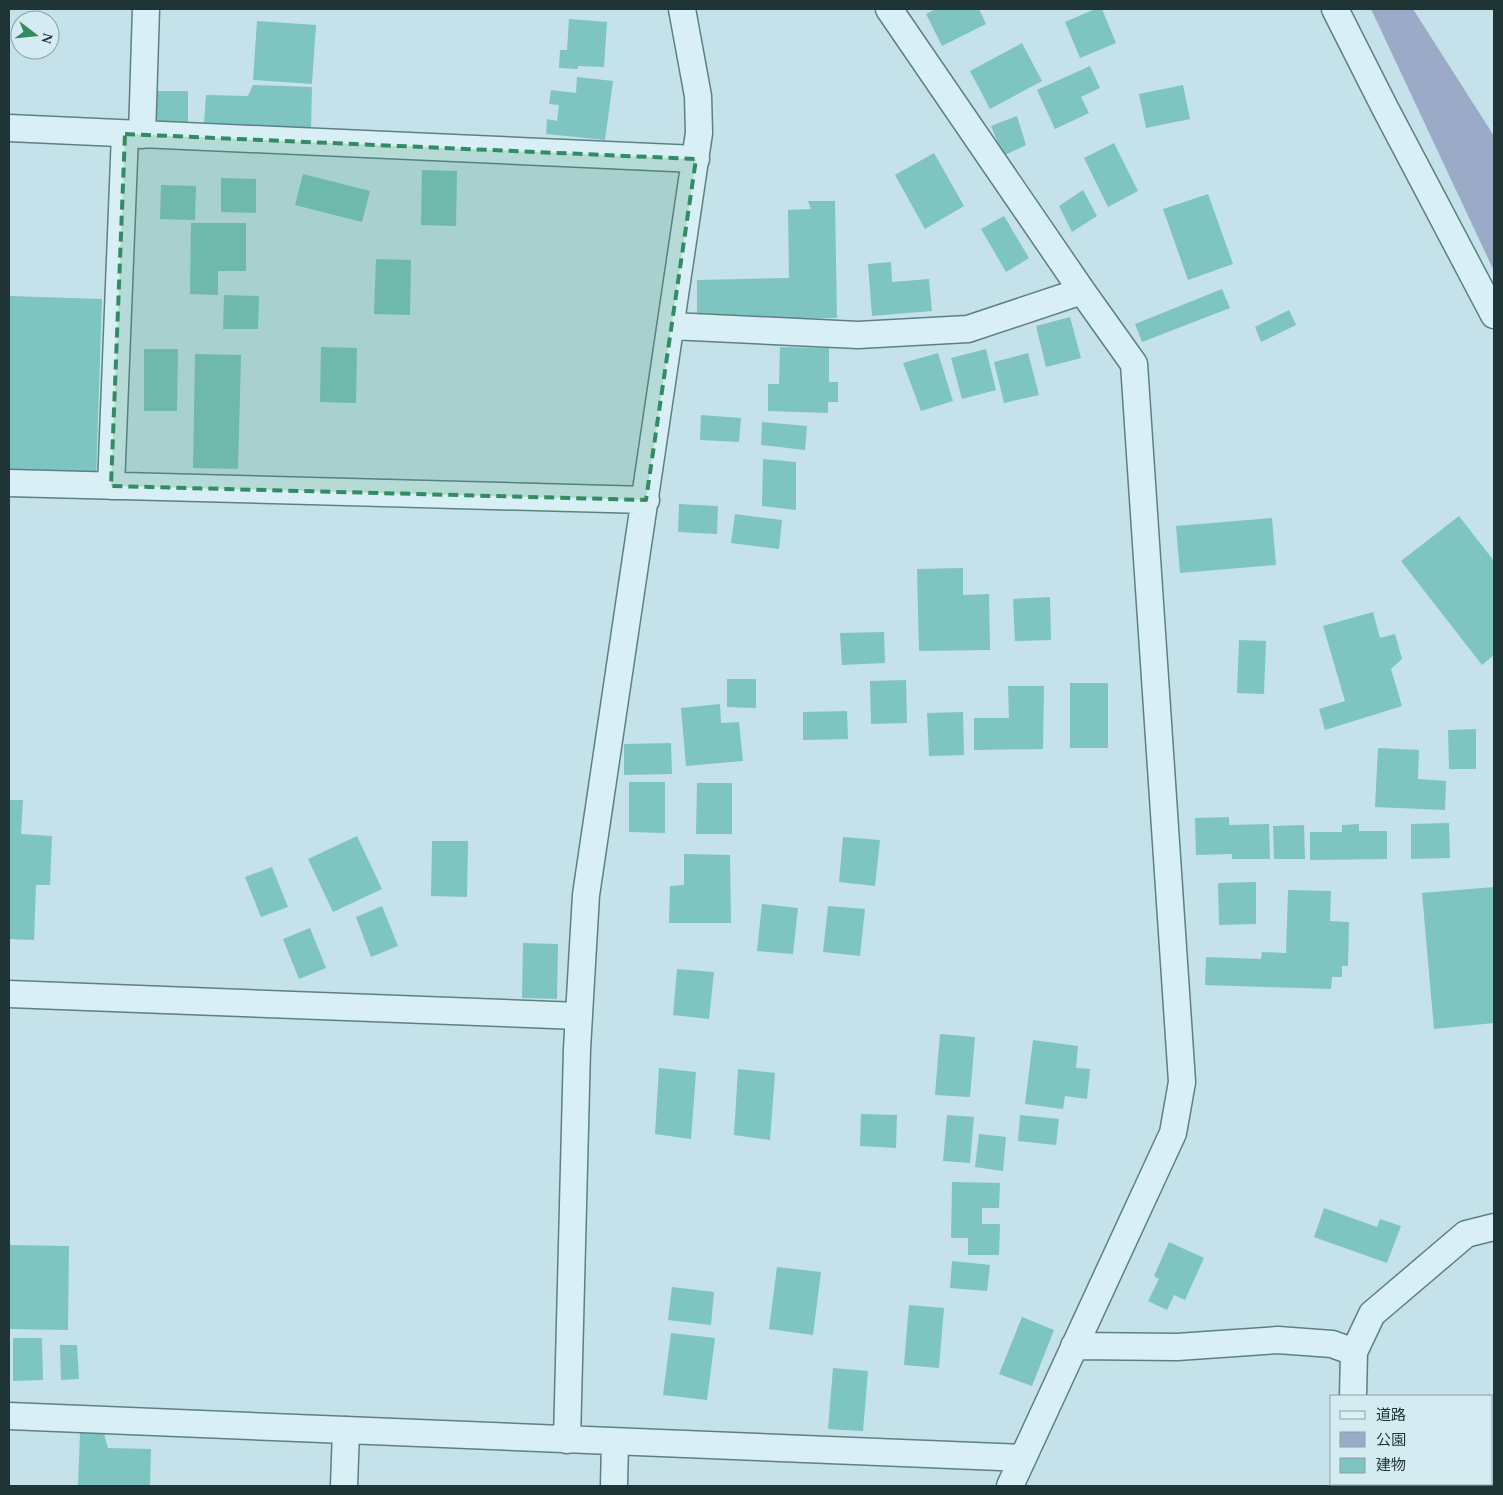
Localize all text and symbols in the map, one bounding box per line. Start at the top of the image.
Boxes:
north arrow [10,10,60,60]
text: N [38,32,56,45]
legend [1330,1395,1493,1485]
text: 道路 [1376,1407,1406,1423]
text: 公園 [1376,1432,1406,1448]
text: 建物 [1376,1457,1406,1473]

